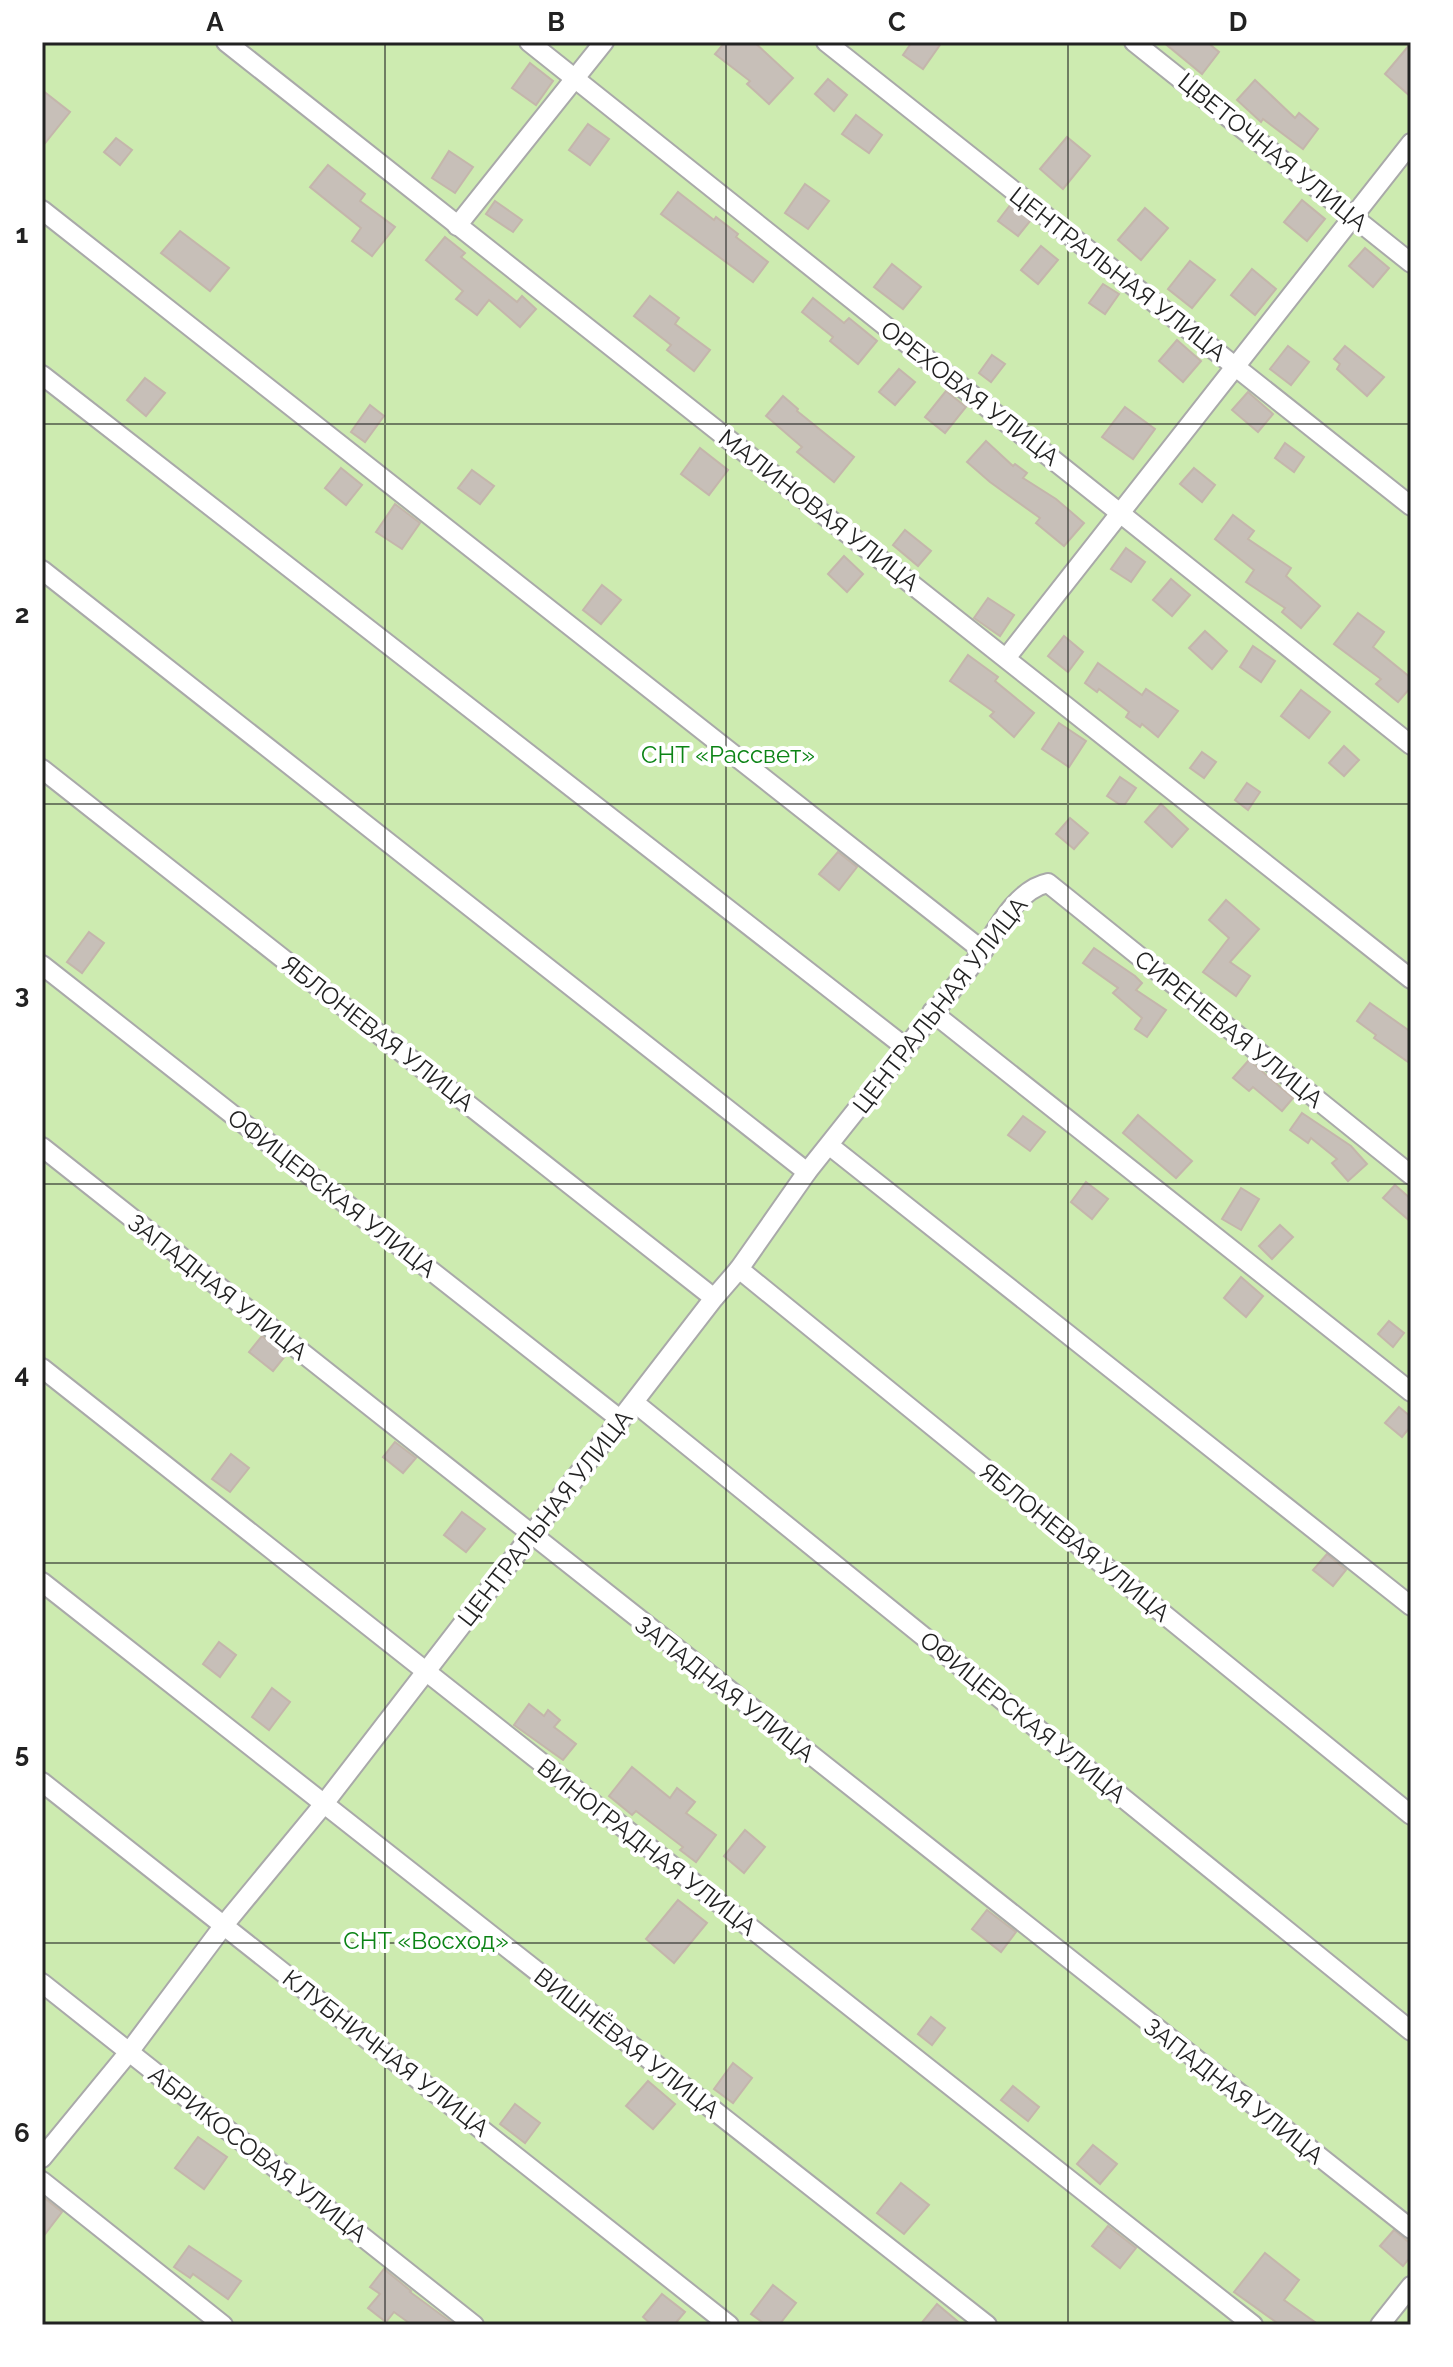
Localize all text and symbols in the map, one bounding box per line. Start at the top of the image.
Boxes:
text: A [206,7,224,37]
text: B [547,7,565,37]
text: C [888,7,906,37]
text: D [1229,7,1247,37]
street label: ЦВЕТОЧНАЯ УЛИЦА [1172,67,1374,237]
street label: ЦЕНТРАЛЬНАЯ УЛИЦА [1004,181,1232,367]
text: 1 [16,219,29,249]
street label: ОРЕХОВАЯ УЛИЦА [875,314,1065,472]
street label: МАЛИНОВАЯ УЛИЦА [713,423,925,597]
text: 2 [15,599,29,629]
park label: СНТ «Рассвет» [641,740,815,769]
street label: ЦЕНТРАЛЬНАЯ УЛИЦА [847,891,1033,1119]
street label: СИРЕНЕВАЯ УЛИЦА [1129,944,1329,1114]
street label: ЯБЛОНЕВАЯ УЛИЦА [276,949,480,1117]
text: 3 [15,979,29,1009]
street label: ОФИЦЕРСКАЯ УЛИЦА [222,1103,442,1283]
street label: ЗАПАДНАЯ УЛИЦА [122,1208,314,1366]
text: 4 [15,1359,29,1389]
street label: ЦЕНТРАЛЬНАЯ УЛИЦА [452,1404,638,1632]
street label: ЯБЛОНЕВАЯ УЛИЦА [974,1456,1176,1628]
street label: ЗАПАДНАЯ УЛИЦА [629,1610,821,1768]
street label: ОФИЦЕРСКАЯ УЛИЦА [914,1625,1132,1809]
text: 5 [15,1738,29,1768]
street label: ВИНОГРАДНАЯ УЛИЦА [532,1752,762,1942]
park label: СНТ «Восход» [343,1926,509,1955]
street label: ВИШНЁВАЯ УЛИЦА [529,1962,725,2124]
street label: КЛУБНИЧНАЯ УЛИЦА [277,1963,495,2143]
street label: ЗАПАДНАЯ УЛИЦА [1138,2012,1330,2170]
street label: АБРИКОСОВАЯ УЛИЦА [143,2060,373,2248]
text: 6 [14,2118,30,2148]

